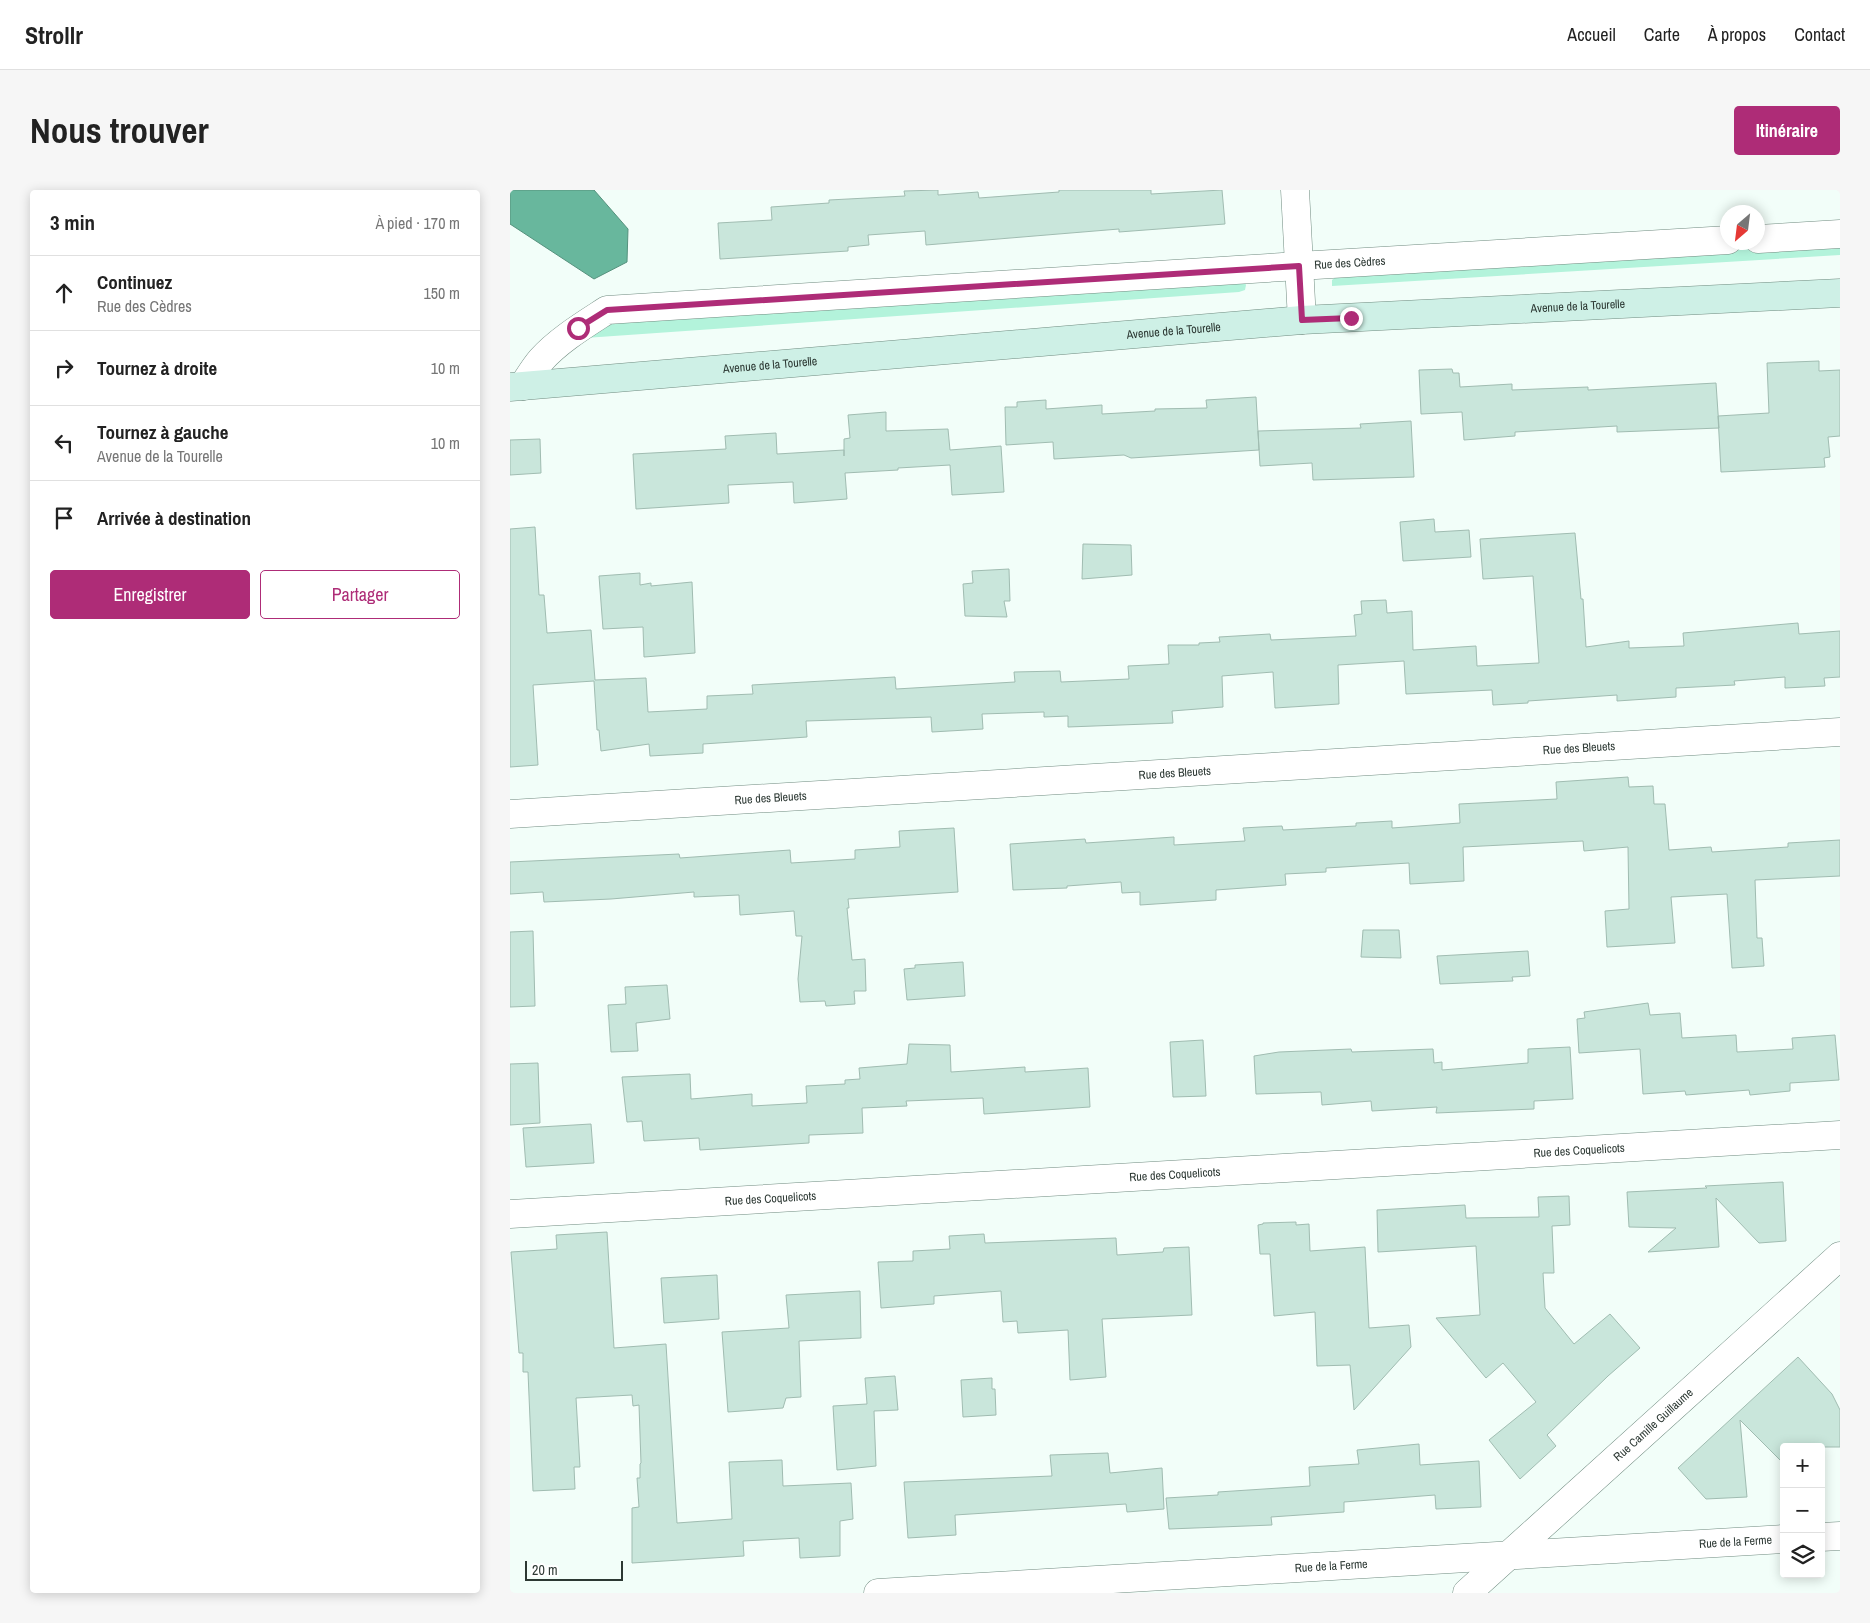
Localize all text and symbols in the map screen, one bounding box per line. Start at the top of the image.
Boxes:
text: Strollr [25,19,83,51]
text: Accueil [1567,22,1616,47]
text: Carte [1644,22,1680,47]
text: À propos [1708,22,1766,47]
text: Contact [1794,22,1845,47]
button: Itinéraire [1734,106,1840,155]
text: Nous trouver [30,107,209,154]
north arrow [1720,205,1765,250]
text: 3 min [50,208,95,237]
text: À pied · 170 m [375,212,460,234]
street label: Rue des Cèdres [1314,253,1386,273]
text: Continuez [97,269,172,295]
icon: ahead [50,279,78,307]
text: 150 m [424,282,460,304]
text: Rue des Cèdres [97,295,192,317]
street label: Avenue de la Tourelle [1529,296,1625,317]
route end [1340,307,1363,330]
route start [567,317,590,340]
street label: Avenue de la Tourelle [1125,319,1221,343]
street label: Avenue de la Tourelle [721,353,818,377]
icon: right [50,354,78,382]
text: Tournez à droite [97,355,217,381]
text: 10 m [431,357,460,379]
text: Tournez à gauche [97,419,228,445]
icon: left [50,429,78,457]
text: 10 m [431,432,460,454]
text: Avenue de la Tourelle [97,445,223,467]
icon: arrive [50,504,78,532]
text: Arrivée à destination [97,505,251,531]
button: Enregistrer [50,570,250,619]
button: Partager [260,570,460,619]
street label: Rue des Bleuets [1542,738,1616,758]
street label: Rue des Bleuets [1138,763,1211,783]
street label: Rue des Bleuets [734,788,807,808]
street label: Rue des Coquelicots [1533,1140,1625,1161]
street label: Rue des Coquelicots [1129,1164,1221,1185]
street label: Rue des Coquelicots [724,1188,817,1209]
street label: Rue Camille Guillaume [1610,1385,1696,1465]
map controls [1780,1443,1825,1578]
button: + [1780,1443,1825,1488]
button: − [1780,1488,1825,1533]
street label: Rue de la Ferme [1699,1532,1772,1552]
button: layers [1780,1533,1825,1578]
street label: Rue de la Ferme [1294,1556,1368,1576]
scale bar [525,1558,622,1581]
text: 20 m [532,1561,558,1579]

